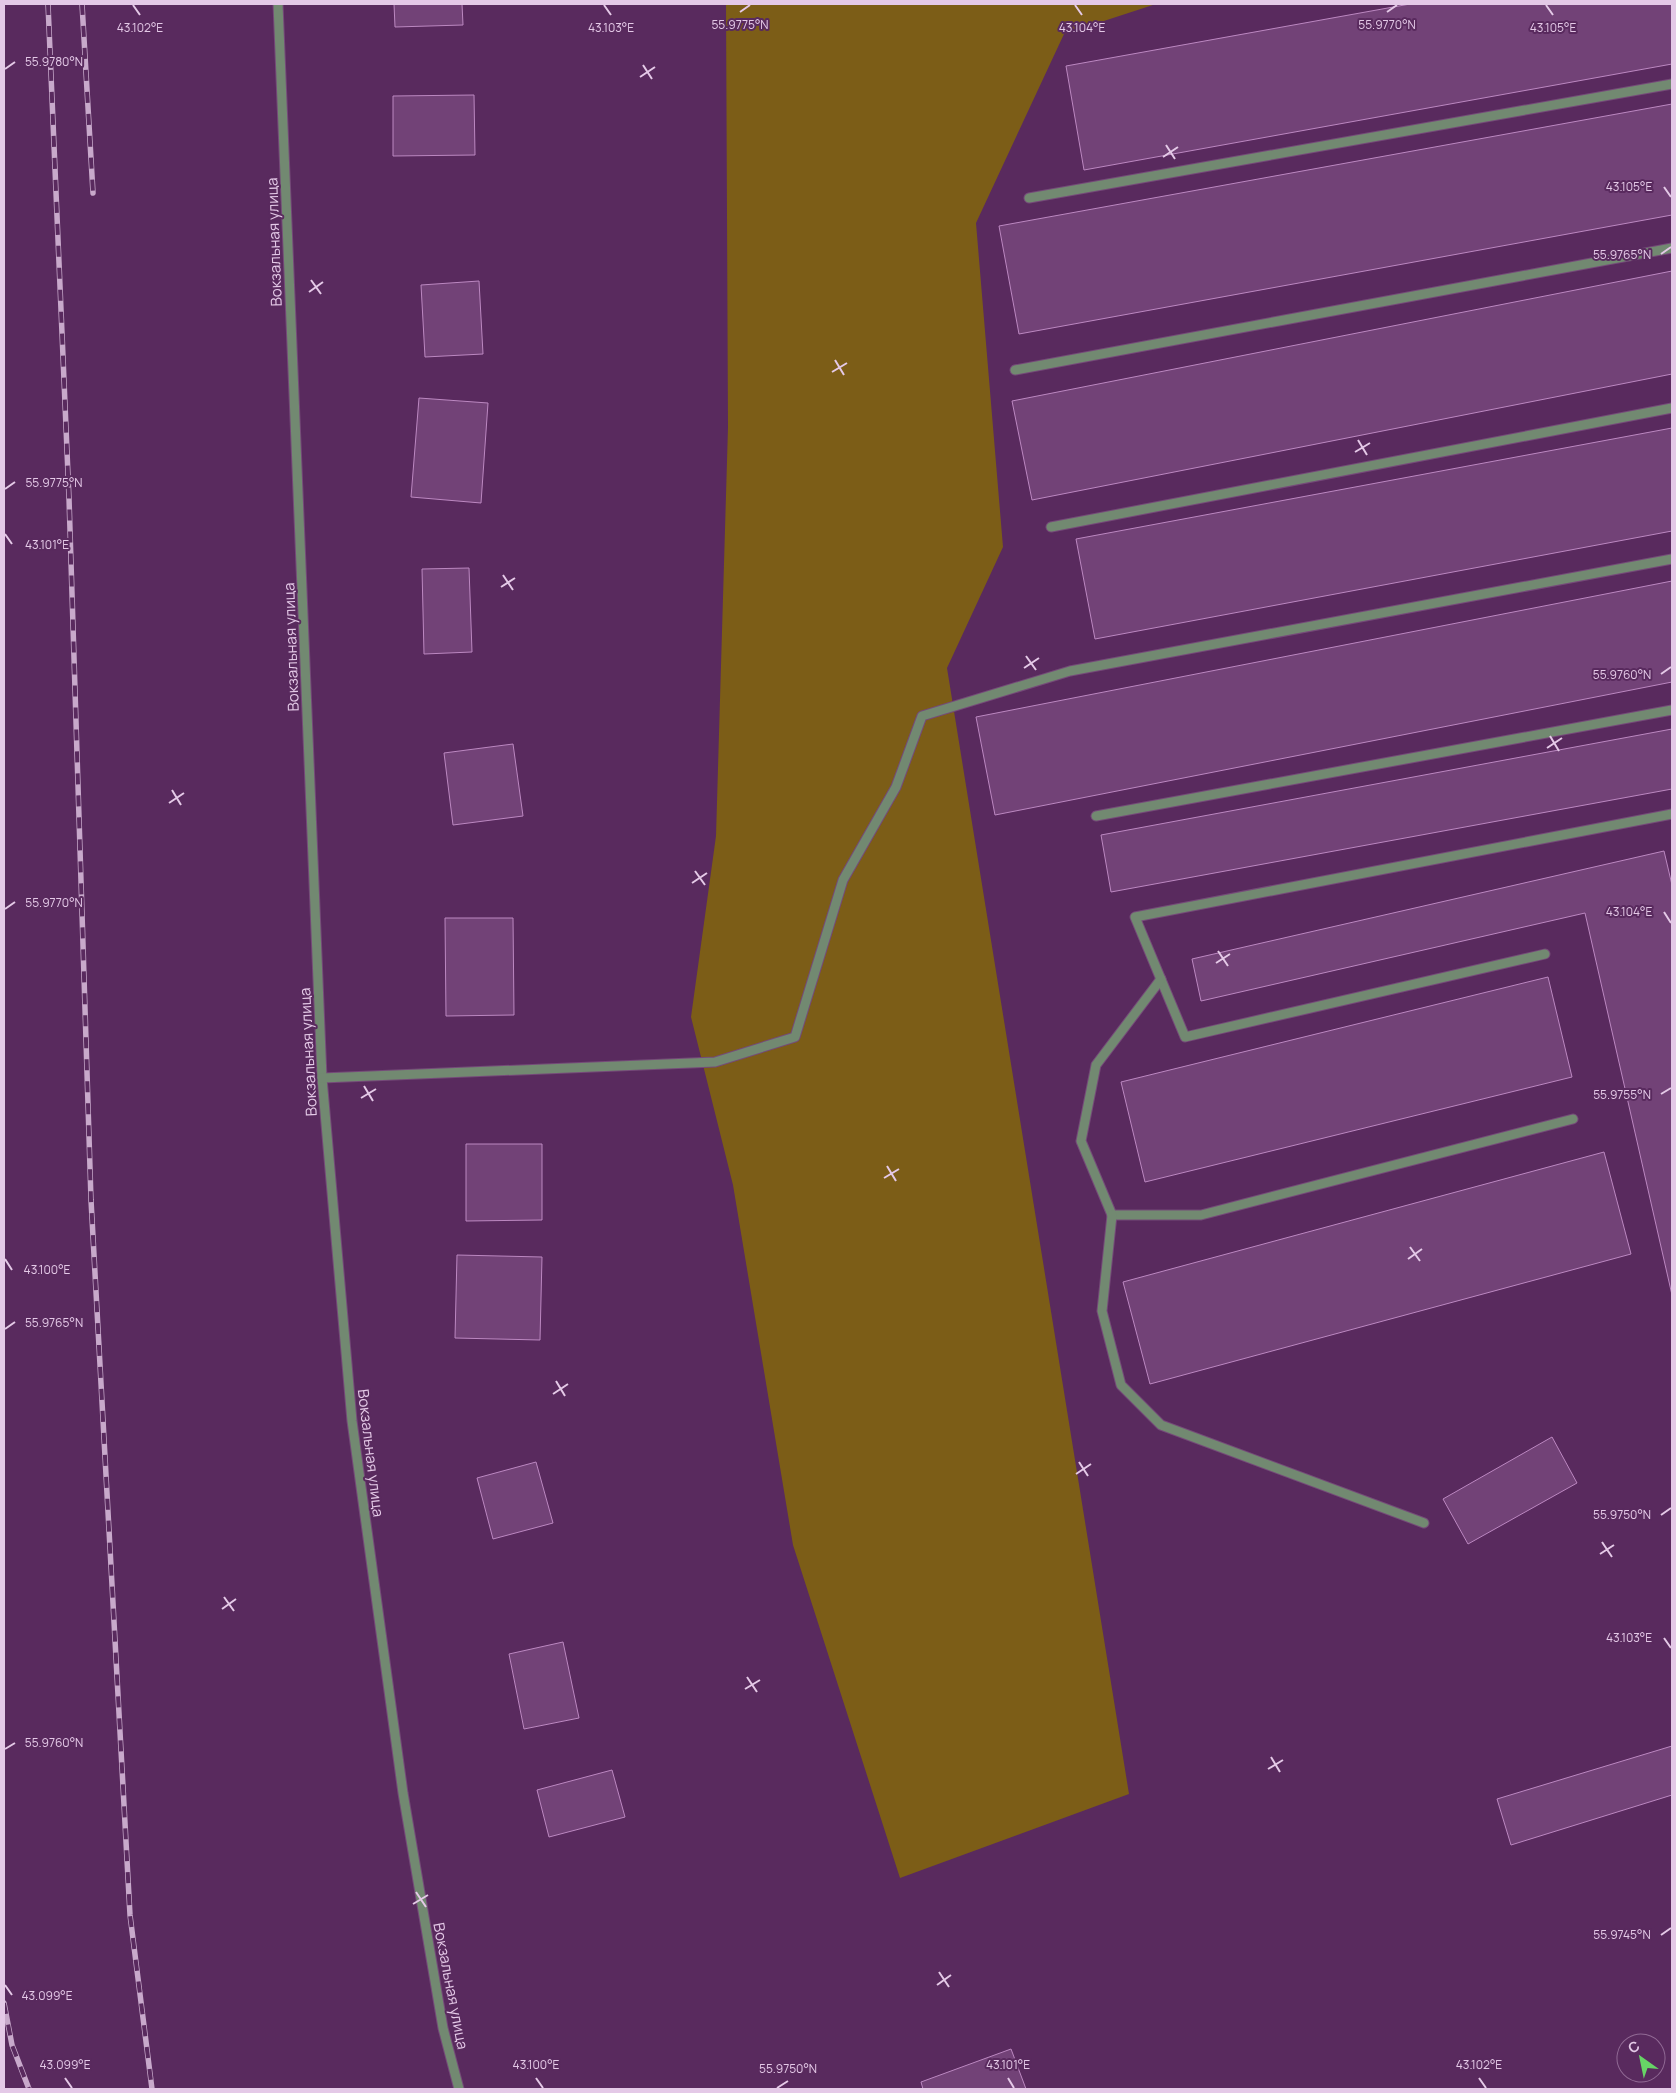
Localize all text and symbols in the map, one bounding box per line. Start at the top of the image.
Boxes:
text: 55.9775°N [711,16,769,33]
text: 55.9770°N [1358,16,1416,33]
text: 43.102°E [117,19,163,36]
text: 43.103°E [588,19,634,36]
text: 43.104°E [1059,19,1105,36]
text: 43.105°E [1530,19,1576,36]
text: 55.9780°N [25,53,83,70]
street label: Вокзальная улица [261,177,287,307]
text: 43.105°E [1606,178,1652,195]
text: 55.9765°N [1593,246,1651,263]
text: 55.9775°N [25,474,83,491]
text: 43.101°E [25,536,69,553]
street label: Вокзальная улица [278,582,304,712]
text: 55.9760°N [1593,666,1651,683]
text: 55.9770°N [25,894,83,911]
text: 43.104°E [1606,903,1652,920]
street label: Вокзальная улица [294,987,322,1117]
text: 55.9755°N [1593,1086,1651,1103]
text: 43.100°E [24,1261,71,1278]
text: 55.9765°N [25,1314,83,1331]
street label: Вокзальная улица [353,1388,389,1518]
text: 55.9750°N [1593,1506,1651,1523]
text: 43.103°E [1606,1629,1652,1646]
text: 55.9760°N [25,1734,83,1751]
street label: Вокзальная улица [428,1921,474,2051]
text: 55.9745°N [1593,1926,1651,1943]
text: 43.099°E [21,1987,73,2004]
north arrow [1616,2033,1666,2083]
text: С [1624,2036,1643,2057]
text: 43.099°E [39,2056,91,2073]
text: 43.100°E [513,2056,560,2073]
text: 43.101°E [986,2056,1030,2073]
text: 43.102°E [1456,2056,1502,2073]
text: 55.9750°N [759,2060,817,2077]

